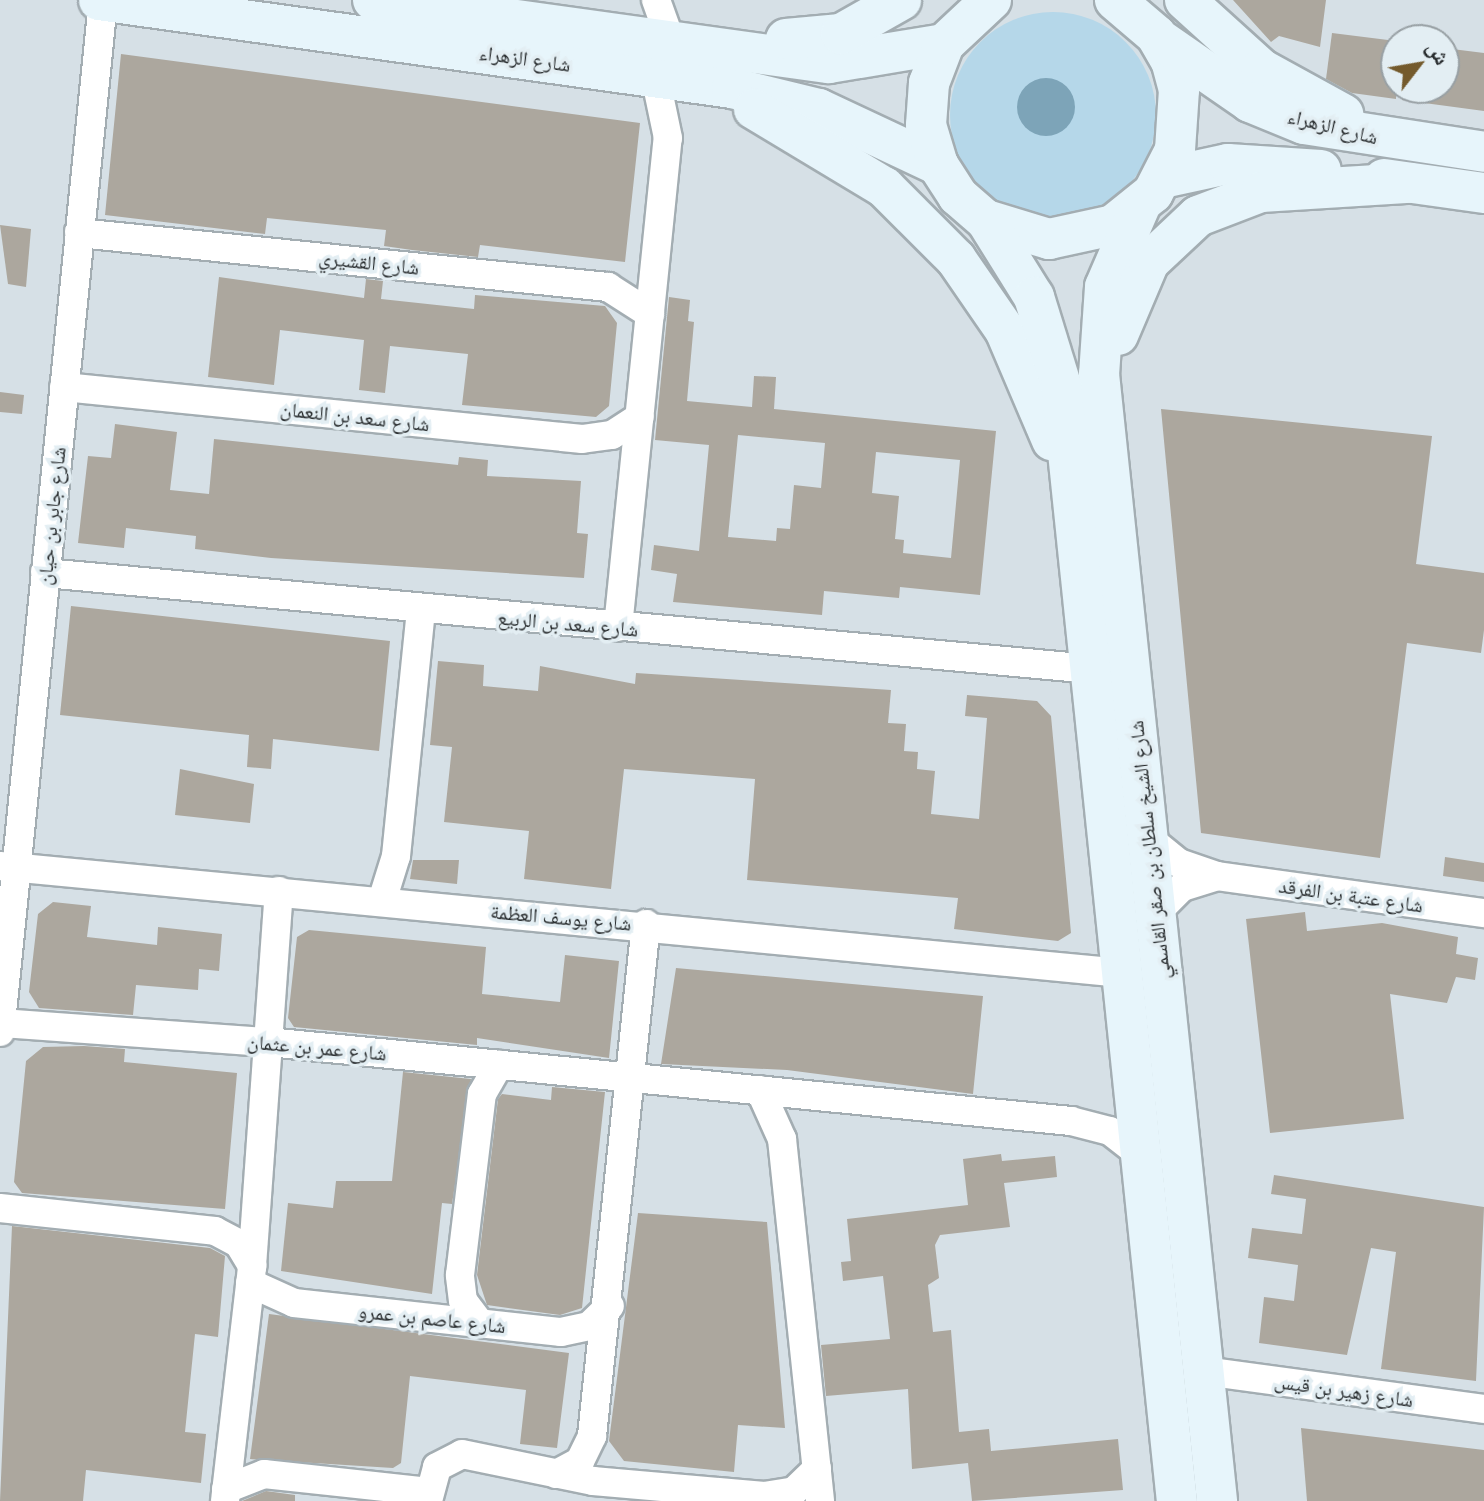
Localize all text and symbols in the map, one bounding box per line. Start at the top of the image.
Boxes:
north arrow [1380,24,1460,104]
text: ش [1421,35,1457,70]
street label: شارع الزهراء [478,40,572,76]
street label: شارع الزهراء [1285,103,1381,149]
street label: شارع القشيري [318,245,420,279]
street label: شارع سعد بن النعمان [279,396,431,436]
street label: شارع جابر بن حيان [32,446,70,586]
street label: شارع سعد بن الربيع [497,605,639,641]
street label: شارع الشيخ سلطان بن صقر القاسمي [1123,719,1175,981]
street label: شارع عتبة بن الفرقد [1277,873,1425,917]
street label: شارع يوسف العظمة [490,899,632,935]
street label: شارع عمر بن عثمان [246,1029,388,1065]
street label: شارع عاصم بن عمرو [357,1298,507,1338]
street label: شارع زهير بن قيس [1273,1368,1415,1412]

